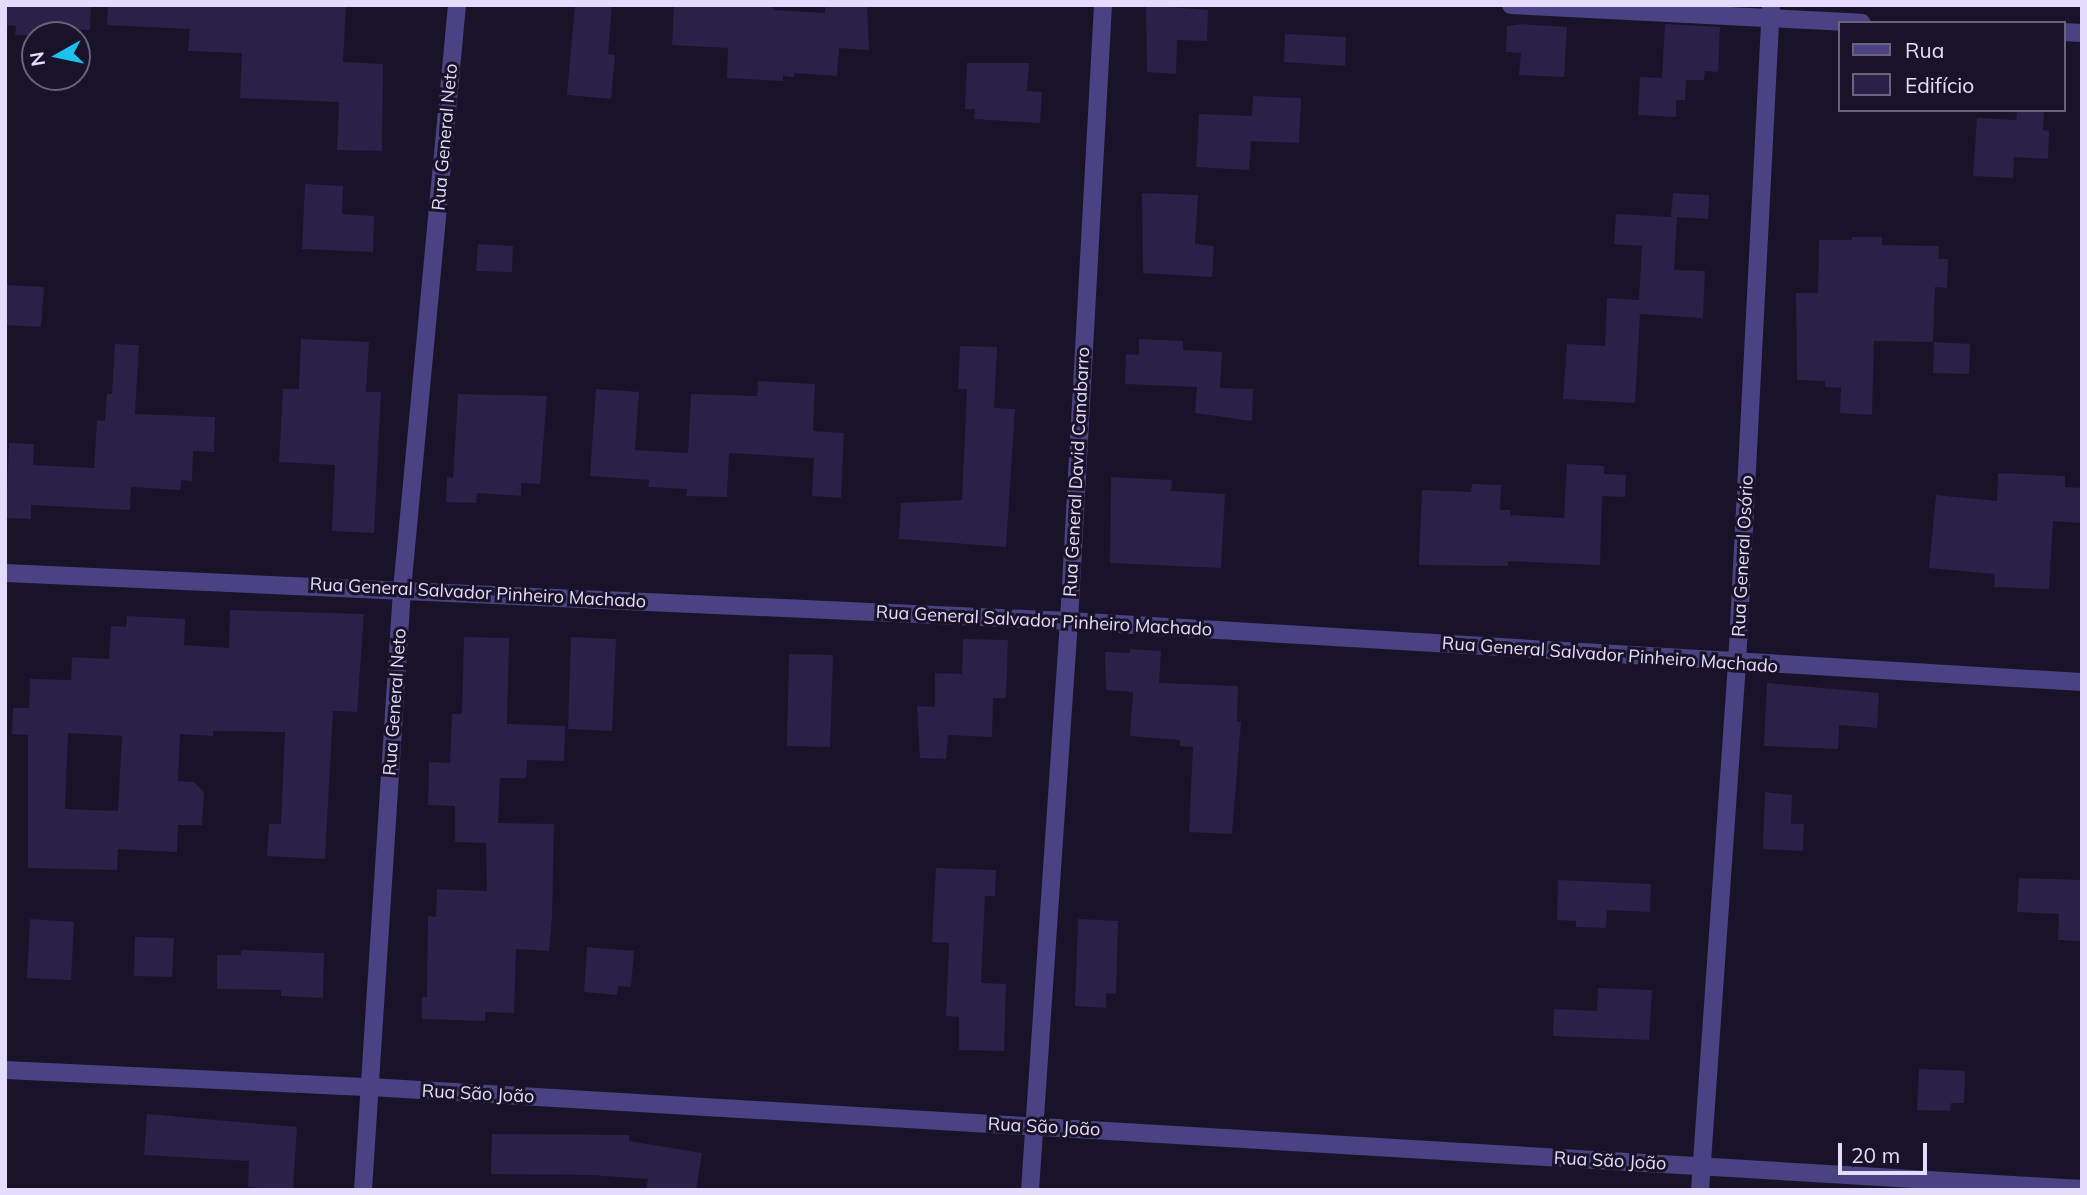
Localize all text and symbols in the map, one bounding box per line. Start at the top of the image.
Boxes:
north arrow [21,21,91,91]
legend [1839,21,2066,112]
text: Rua [1905,37,1944,63]
text: N [24,50,50,68]
street label: Rua General Neto [428,63,462,211]
text: Edifício [1905,72,1974,98]
street label: Rua General David Canabarro [1060,346,1094,598]
street label: Rua General Osório [1728,475,1758,637]
street label: Rua General Salvador Pinheiro Machado [309,573,647,613]
street label: Rua General Salvador Pinheiro Machado [875,601,1213,641]
street label: Rua General Neto [379,628,411,776]
street label: Rua General Salvador Pinheiro Machado [1441,632,1779,678]
street label: Rua São João [421,1080,535,1108]
street label: Rua São João [987,1113,1101,1141]
scale bar [1842,1128,1931,1172]
text: 20 m [1851,1142,1900,1168]
street label: Rua São João [1553,1147,1667,1175]

